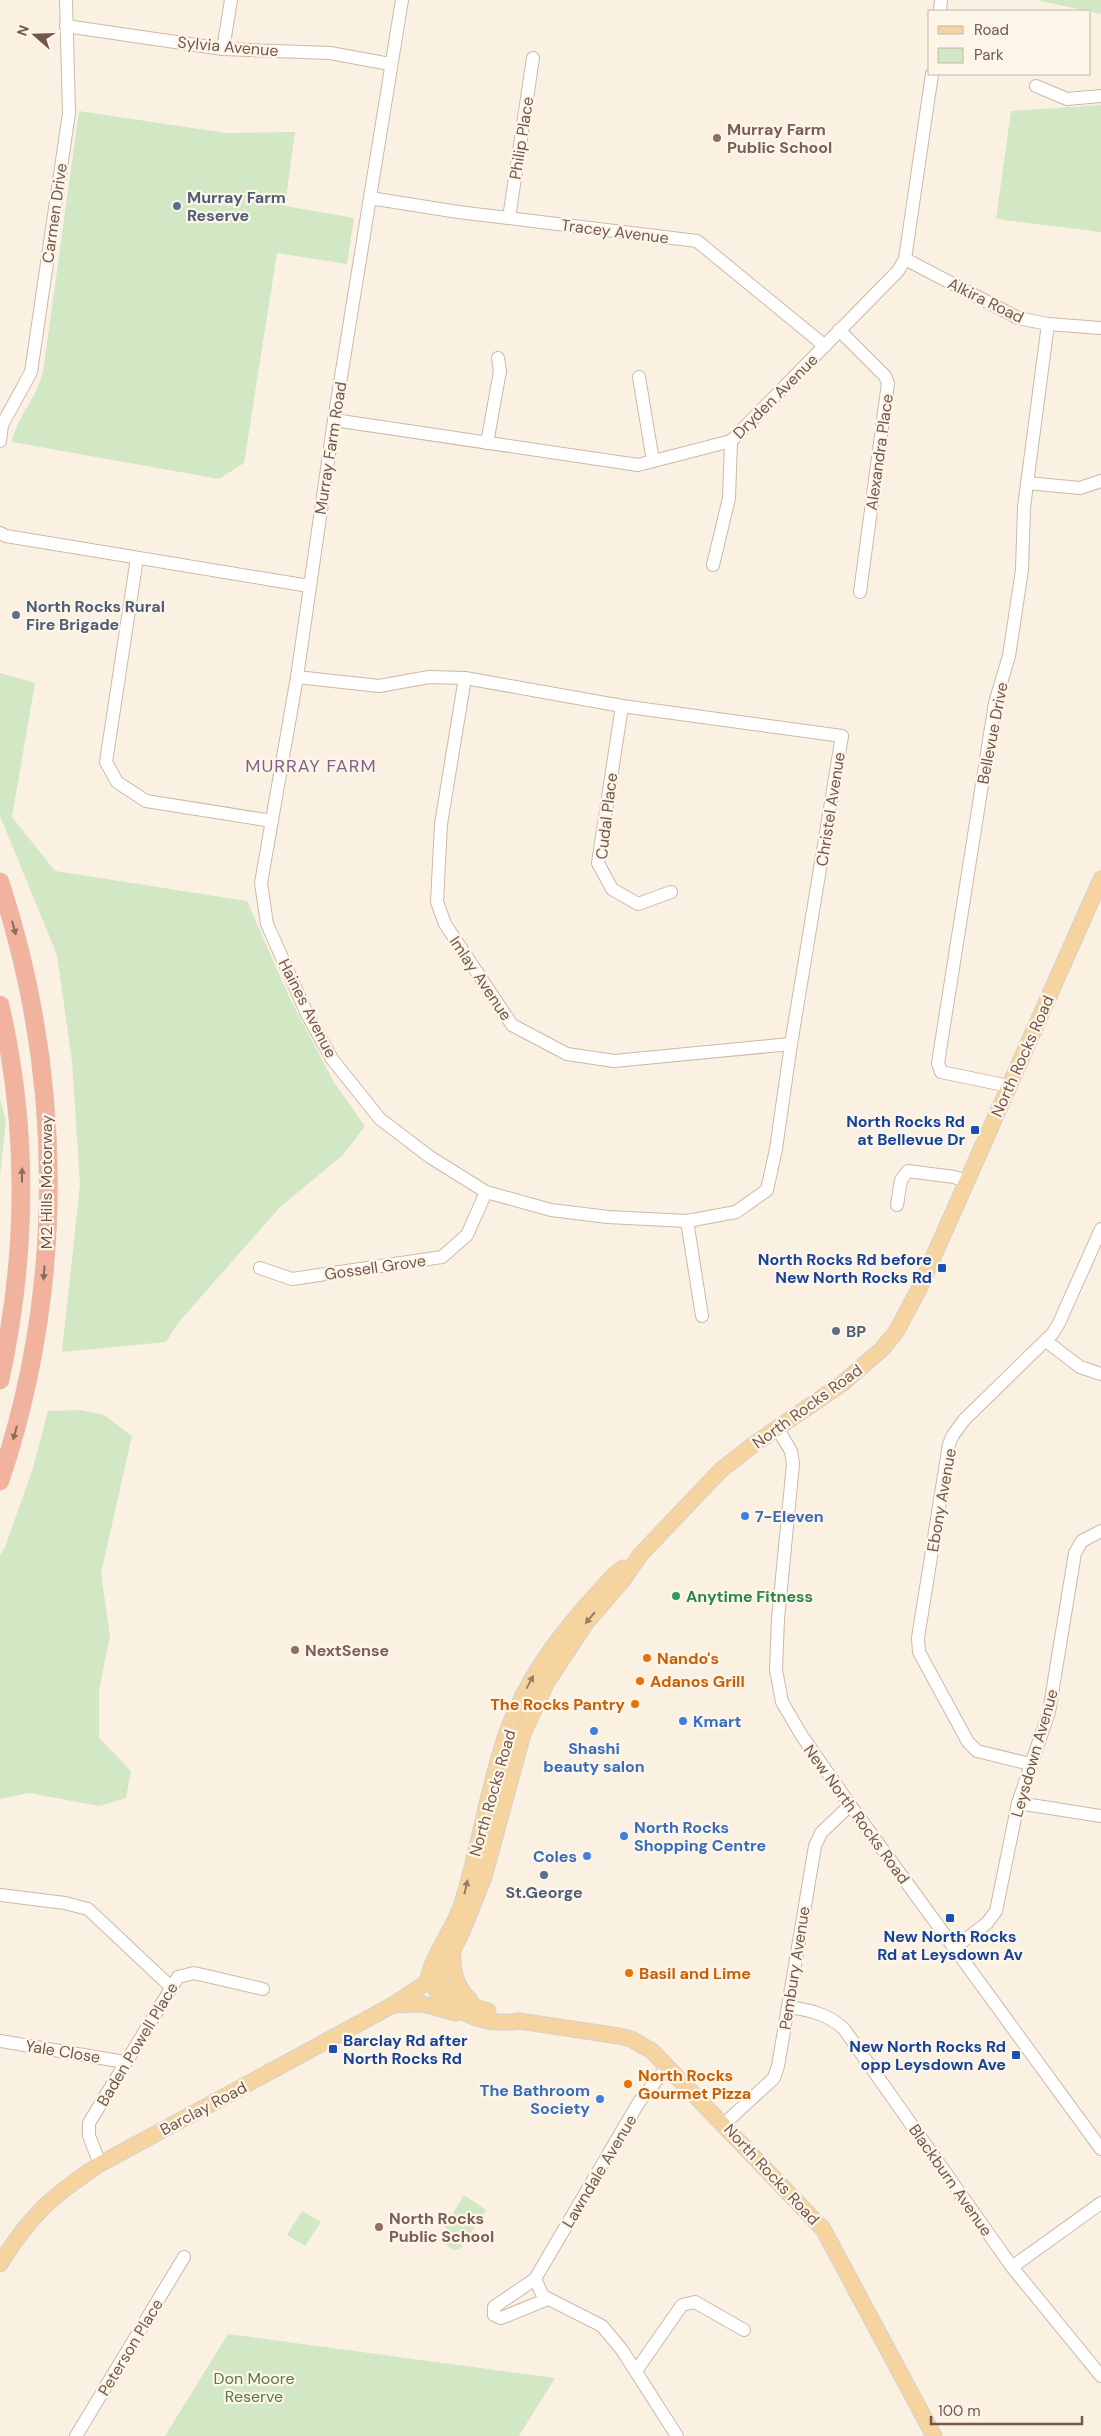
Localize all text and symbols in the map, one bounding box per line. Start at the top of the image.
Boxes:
north arrow [10,10,60,60]
legend [928,10,1091,75]
text: Road [974,20,1009,40]
text: N [13,23,33,38]
street label: Sylvia Avenue [177,32,279,61]
text: Park [974,45,1004,65]
street label: Philip Place [505,95,538,181]
place label: Murray Farm Public School [727,119,832,158]
marker: Murray Farm Public School [711,132,723,144]
street label: Carmen Drive [37,162,72,264]
place label: Murray Farm Reserve [187,187,286,226]
marker: Murray Farm Reserve [171,200,183,212]
street label: Tracey Avenue [560,214,670,249]
street label: Alkira Road [944,273,1027,328]
street label: Dryden Avenue [728,349,822,443]
street label: Murray Farm Road [310,380,351,516]
street label: Alexandra Place [861,392,898,512]
place label: North Rocks Rural Fire Brigade [26,596,165,635]
marker: North Rocks Rural Fire Brigade [10,609,22,621]
street label: Bellevue Drive [972,680,1013,786]
street label: Christel Avenue [811,750,850,868]
district label: MURRAY FARM [245,754,377,778]
street label: Cudal Place [591,772,622,861]
one-way arrow [10,921,18,936]
street label: Imlay Avenue [445,932,517,1025]
street label: Haines Avenue [274,955,342,1061]
street label: North Rocks Road [986,992,1059,1120]
place label: North Rocks Rd at Bellevue Dr [846,1111,965,1150]
street label: M2 Hills Motorway [36,1115,57,1249]
marker: North Rocks Rd at Bellevue Dr [969,1124,981,1136]
one-way arrow [18,1167,26,1183]
place label: North Rocks Rd before New North Rocks Rd [758,1249,932,1288]
street label: Gossell Grove [323,1250,427,1285]
marker: North Rocks Rd before New North Rocks Rd [936,1262,948,1274]
one-way arrow [40,1266,48,1282]
place label: BP [846,1321,866,1342]
marker: BP [830,1325,842,1337]
street label: North Rocks Road [748,1359,866,1453]
one-way arrow [11,1425,19,1440]
street label: Ebony Avenue [922,1447,961,1554]
place label: 7-Eleven [755,1506,824,1527]
marker: 7-Eleven [739,1510,751,1522]
place label: Anytime Fitness [686,1586,813,1607]
marker: Anytime Fitness [670,1590,682,1602]
one-way arrow [584,1612,596,1624]
place label: NextSense [305,1640,389,1661]
marker: NextSense [289,1644,301,1656]
place label: Nando's [657,1648,719,1669]
marker: Nando's [641,1652,653,1664]
place label: Adanos Grill [650,1671,745,1692]
one-way arrow [526,1675,534,1689]
marker: Adanos Grill [634,1675,646,1687]
street label: Leysdown Avenue [1006,1687,1063,1820]
place label: The Rocks Pantry [490,1694,625,1715]
marker: The Rocks Pantry [629,1698,641,1710]
place label: Kmart [693,1711,741,1732]
marker: Kmart [677,1715,689,1727]
marker: Shashi beauty salon [588,1725,600,1737]
street label: North Rocks Road [464,1727,521,1859]
place label: Shashi beauty salon [543,1738,645,1777]
street label: New North Rocks Road [799,1740,914,1888]
place label: North Rocks Shopping Centre [634,1817,766,1856]
marker: North Rocks Shopping Centre [618,1830,630,1842]
place label: Coles [533,1846,577,1867]
marker: Coles [581,1850,593,1862]
marker: St.George [538,1869,550,1881]
one-way arrow [462,1879,470,1894]
place label: St.George [505,1882,583,1903]
street label: Pembury Avenue [774,1905,815,2031]
marker: New North Rocks Rd at Leysdown Av [944,1912,956,1924]
place label: New North Rocks Rd at Leysdown Av [877,1926,1023,1965]
place label: Basil and Lime [639,1963,751,1984]
marker: Basil and Lime [623,1967,635,1979]
street label: Baden Powell Place [92,1978,183,2110]
place label: Barclay Rd after North Rocks Rd [343,2030,468,2069]
street label: Yale Close [24,2035,102,2068]
place label: New North Rocks Rd opp Leysdown Ave [849,2036,1006,2075]
marker: Barclay Rd after North Rocks Rd [327,2043,339,2055]
marker: New North Rocks Rd opp Leysdown Ave [1010,2049,1022,2061]
place label: North Rocks Gourmet Pizza [638,2065,751,2104]
street label: Barclay Road [156,2077,250,2140]
marker: North Rocks Gourmet Pizza [622,2078,634,2090]
place label: The Bathroom Society [480,2080,590,2119]
marker: The Bathroom Society [594,2093,606,2105]
street label: Lawndale Avenue [557,2111,641,2232]
street label: North Rocks Road [719,2119,824,2229]
street label: Blackburn Avenue [904,2120,997,2240]
place label: North Rocks Public School [389,2208,494,2247]
marker: North Rocks Public School [373,2221,385,2233]
street label: Peterson Place [93,2295,168,2400]
park label: Don Moore Reserve [213,2368,295,2407]
scale bar [931,2394,1082,2426]
text: 100 m [938,2401,981,2421]

